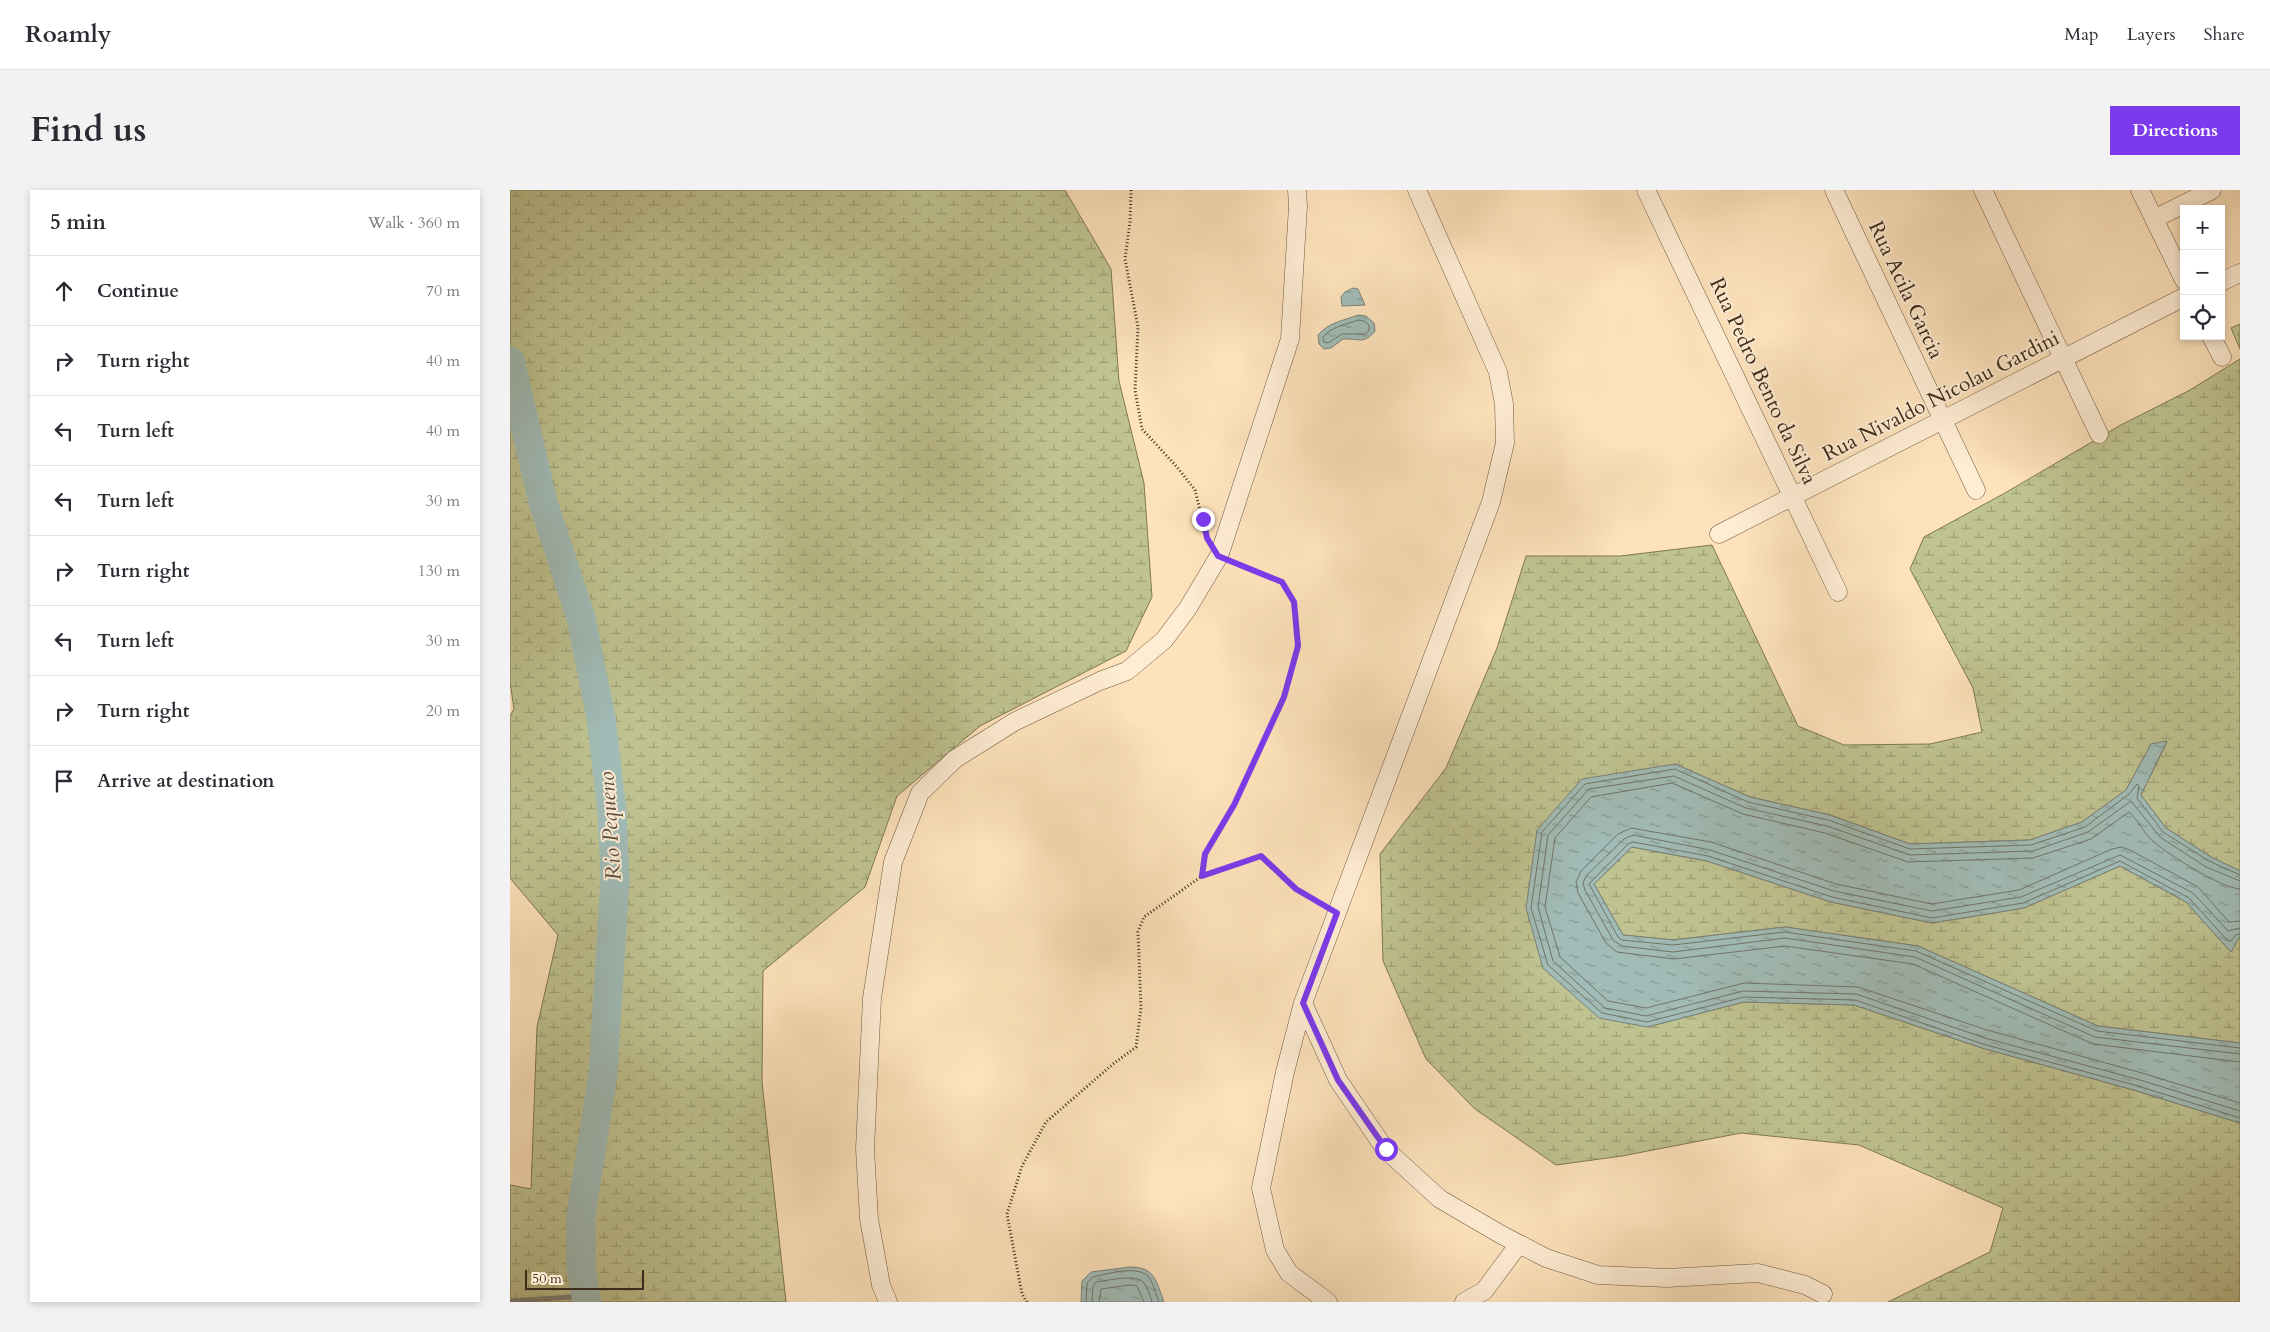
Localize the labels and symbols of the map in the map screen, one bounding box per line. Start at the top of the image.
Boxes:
street label: Rua Acila Garcia [1861,216,1951,364]
street label: Rua Pedro Bento da Silva [1702,273,1824,489]
street label: Rua Nivaldo Nicolau Gardini [1818,323,2065,468]
route end [1192,508,1215,531]
water label: Rio Pequeno [591,771,629,881]
route start [1375,1138,1398,1161]
scale bar [525,1267,644,1290]

